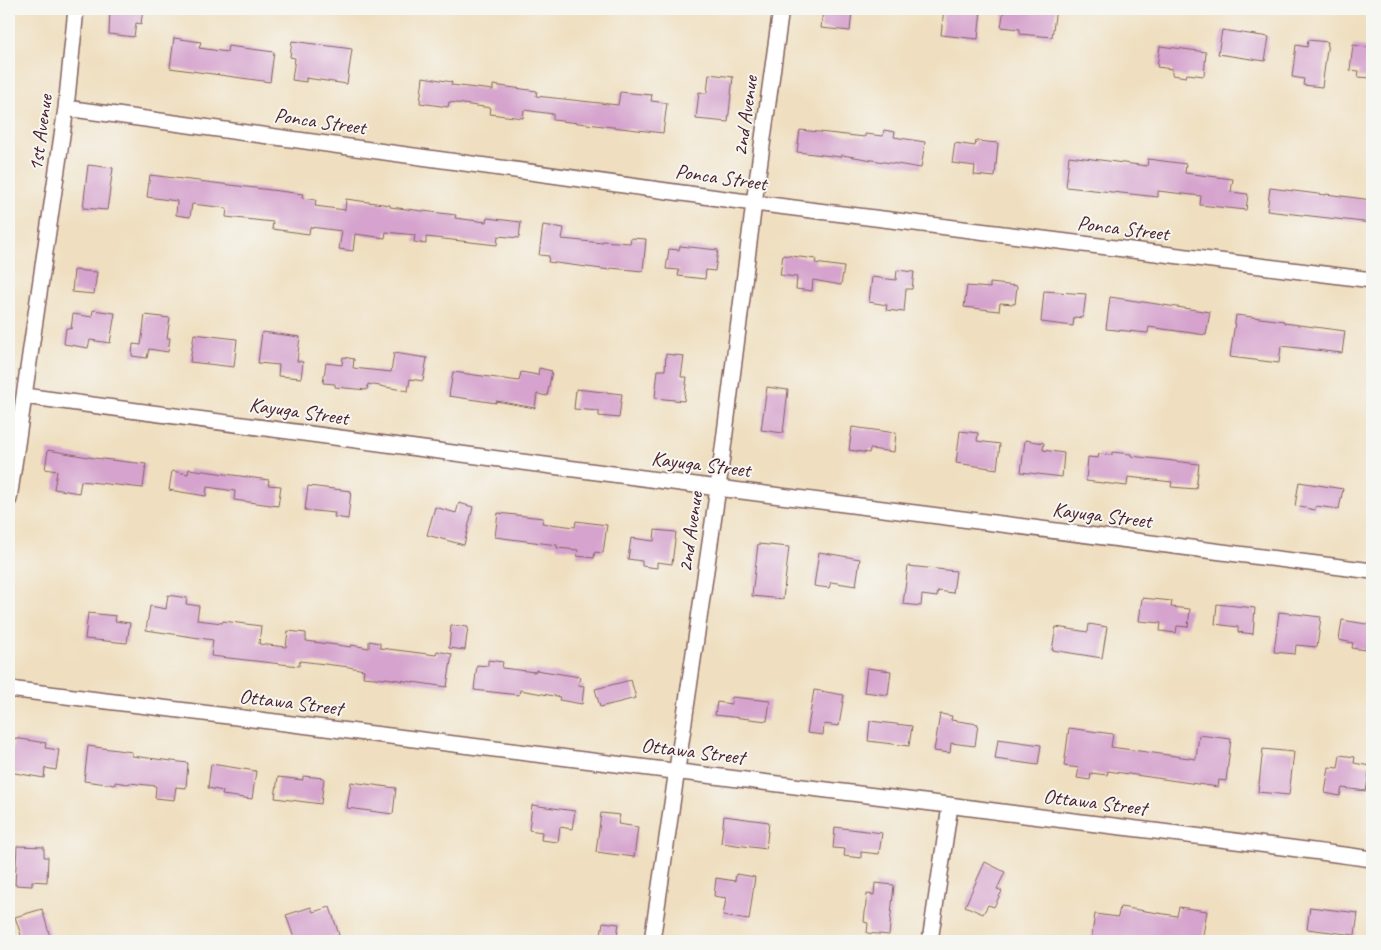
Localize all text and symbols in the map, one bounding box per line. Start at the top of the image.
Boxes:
street label: 2nd Avenue [727,73,764,158]
street label: 1st Avenue [22,92,58,173]
street label: Ponca Street [273,102,369,141]
street label: Ponca Street [674,158,770,197]
street label: Ponca Street [1076,209,1172,247]
street label: Kayuga Street [248,391,352,431]
street label: Kayuga Street [650,445,754,483]
street label: 2nd Avenue [672,489,709,574]
street label: Kayuga Street [1051,496,1155,534]
street label: Ottawa Street [238,683,347,722]
street label: Ottawa Street [640,732,749,771]
street label: Ottawa Street [1042,783,1151,822]

